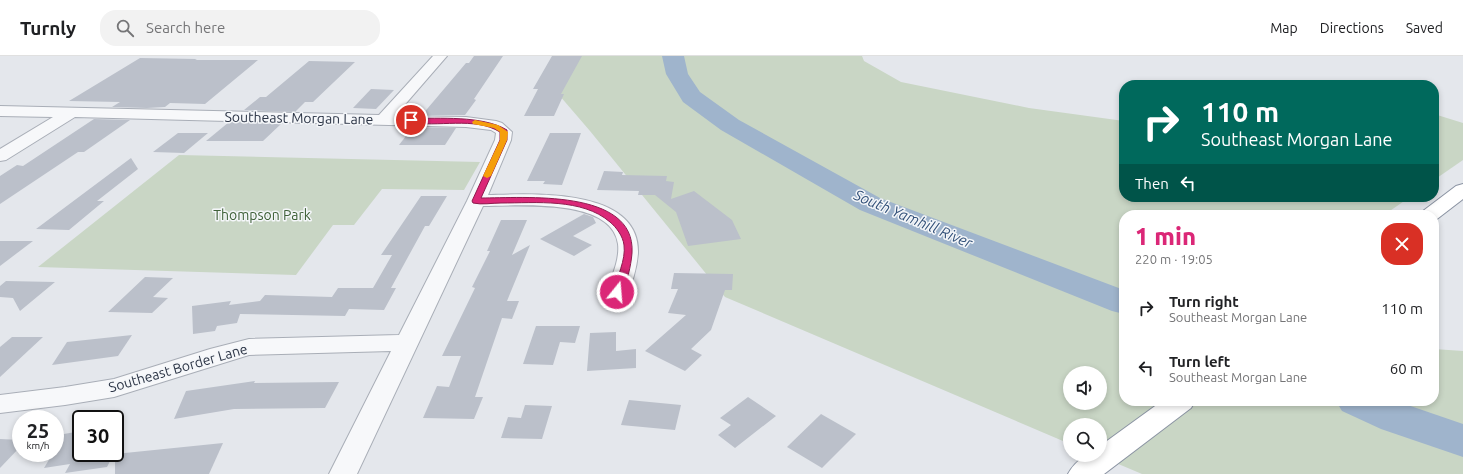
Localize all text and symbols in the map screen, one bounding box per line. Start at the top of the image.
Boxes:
search box [100,10,380,46]
text: Turnly [20,17,76,39]
icon: search [114,17,136,39]
text: Search here [146,19,225,36]
text: Map [1270,20,1298,36]
text: Directions [1320,20,1384,36]
text: Saved [1406,20,1443,36]
icon: right [1135,96,1187,148]
text: 110 m [1201,96,1279,127]
pin [394,103,428,137]
street label: Southeast Morgan Lane [224,109,374,127]
icon: arrive [400,109,422,131]
text: Southeast Morgan Lane [1201,129,1392,149]
icon: left [1177,172,1199,194]
text: Then [1135,175,1169,192]
water label: South Yamhill River [851,186,976,252]
park label: Thompson Park [213,207,311,223]
text: 1 min [1135,223,1196,250]
button: close [1381,223,1423,265]
text: 220 m · 19:05 [1135,252,1213,266]
position arrow [596,271,638,313]
text: Turn right [1169,293,1239,310]
icon: right [1135,297,1157,319]
text: 110 m [1381,300,1423,317]
text: Southeast Morgan Lane [1169,310,1307,324]
street label: Southeast Border Lane [107,341,249,395]
text: Turn left [1169,353,1230,370]
icon: left [1135,357,1157,379]
text: 60 m [1390,360,1423,377]
map controls [1063,366,1107,462]
button: sound [1063,366,1107,410]
text: Southeast Morgan Lane [1169,370,1307,384]
speed limit sign: 30 [72,410,124,462]
button: search [1063,418,1107,462]
text: 25 [27,419,49,442]
text: km/h [26,440,50,451]

